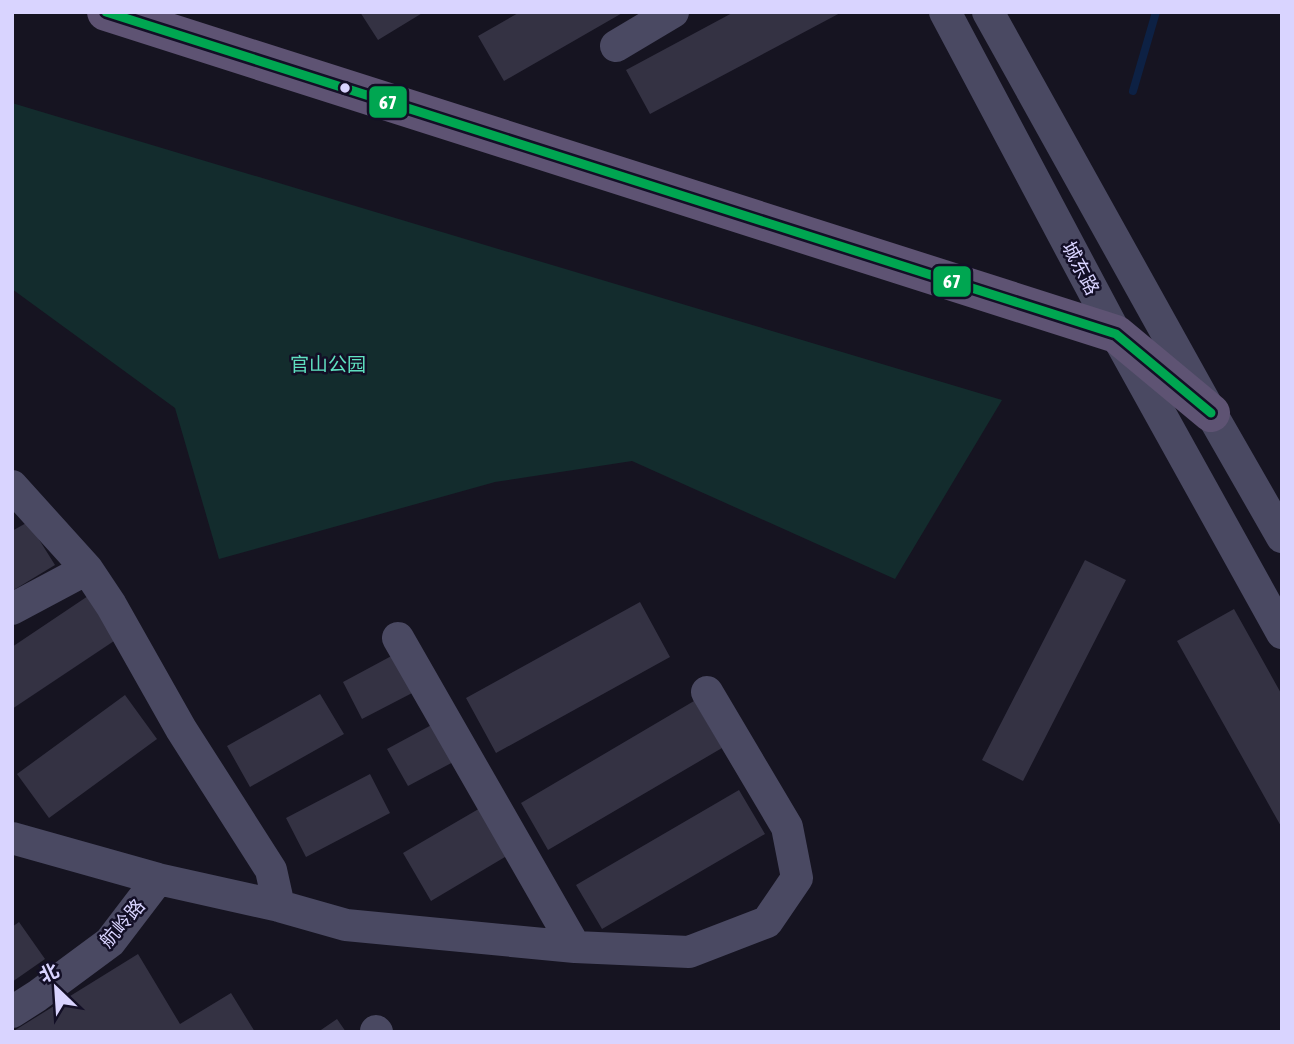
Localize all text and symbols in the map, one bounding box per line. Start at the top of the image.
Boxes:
unlabelled marker [338,81,352,95]
line badge: 67 [368,85,408,119]
text: 67 [379,91,397,113]
street label: 城东路 [1058,238,1104,298]
line badge: 67 [932,265,972,298]
text: 67 [943,270,961,292]
park label: 官山公园 [290,353,366,375]
street label: 航岭路 [95,894,149,952]
north arrow [21,953,91,1023]
text: 北 [36,959,62,987]

